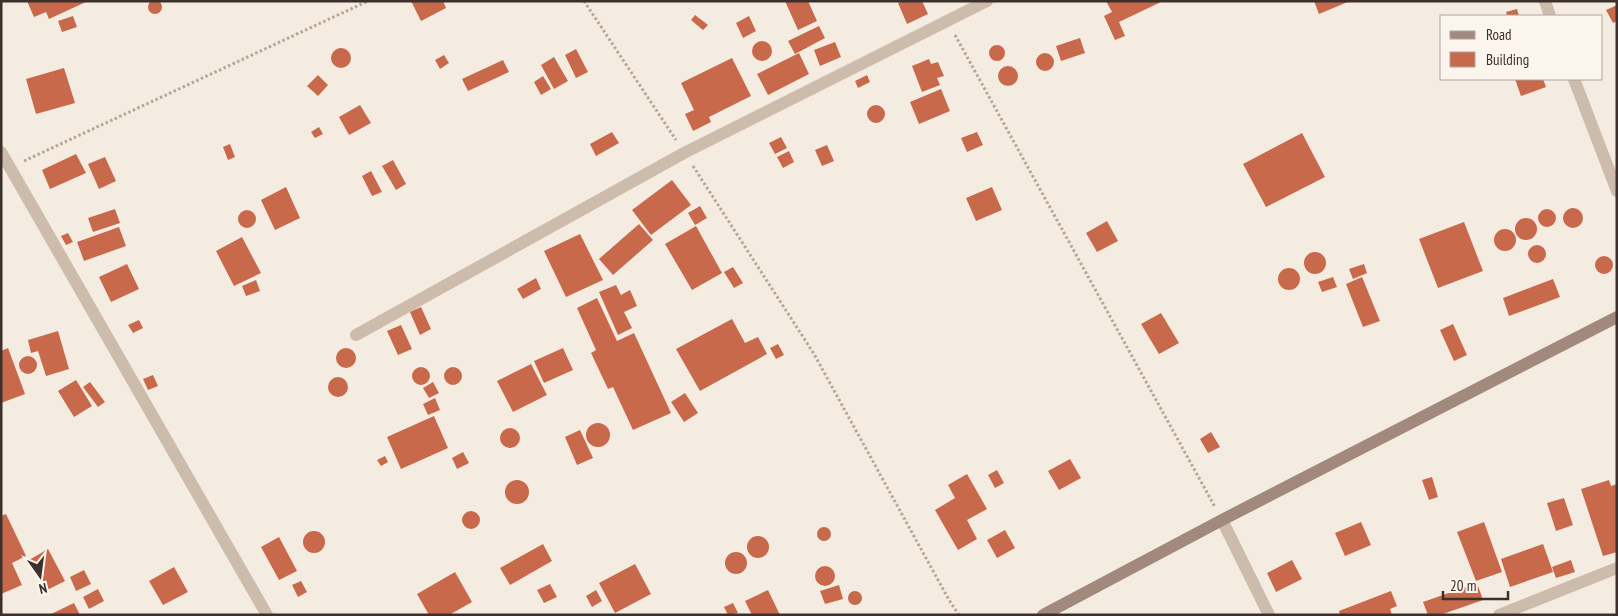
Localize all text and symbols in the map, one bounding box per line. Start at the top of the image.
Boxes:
legend [1440,15,1603,80]
text: Road [1486,25,1512,44]
text: Building [1486,50,1529,69]
north arrow [15,551,65,601]
scale bar [1443,568,1508,600]
text: 20 m [1450,576,1476,595]
text: N [37,579,49,598]

